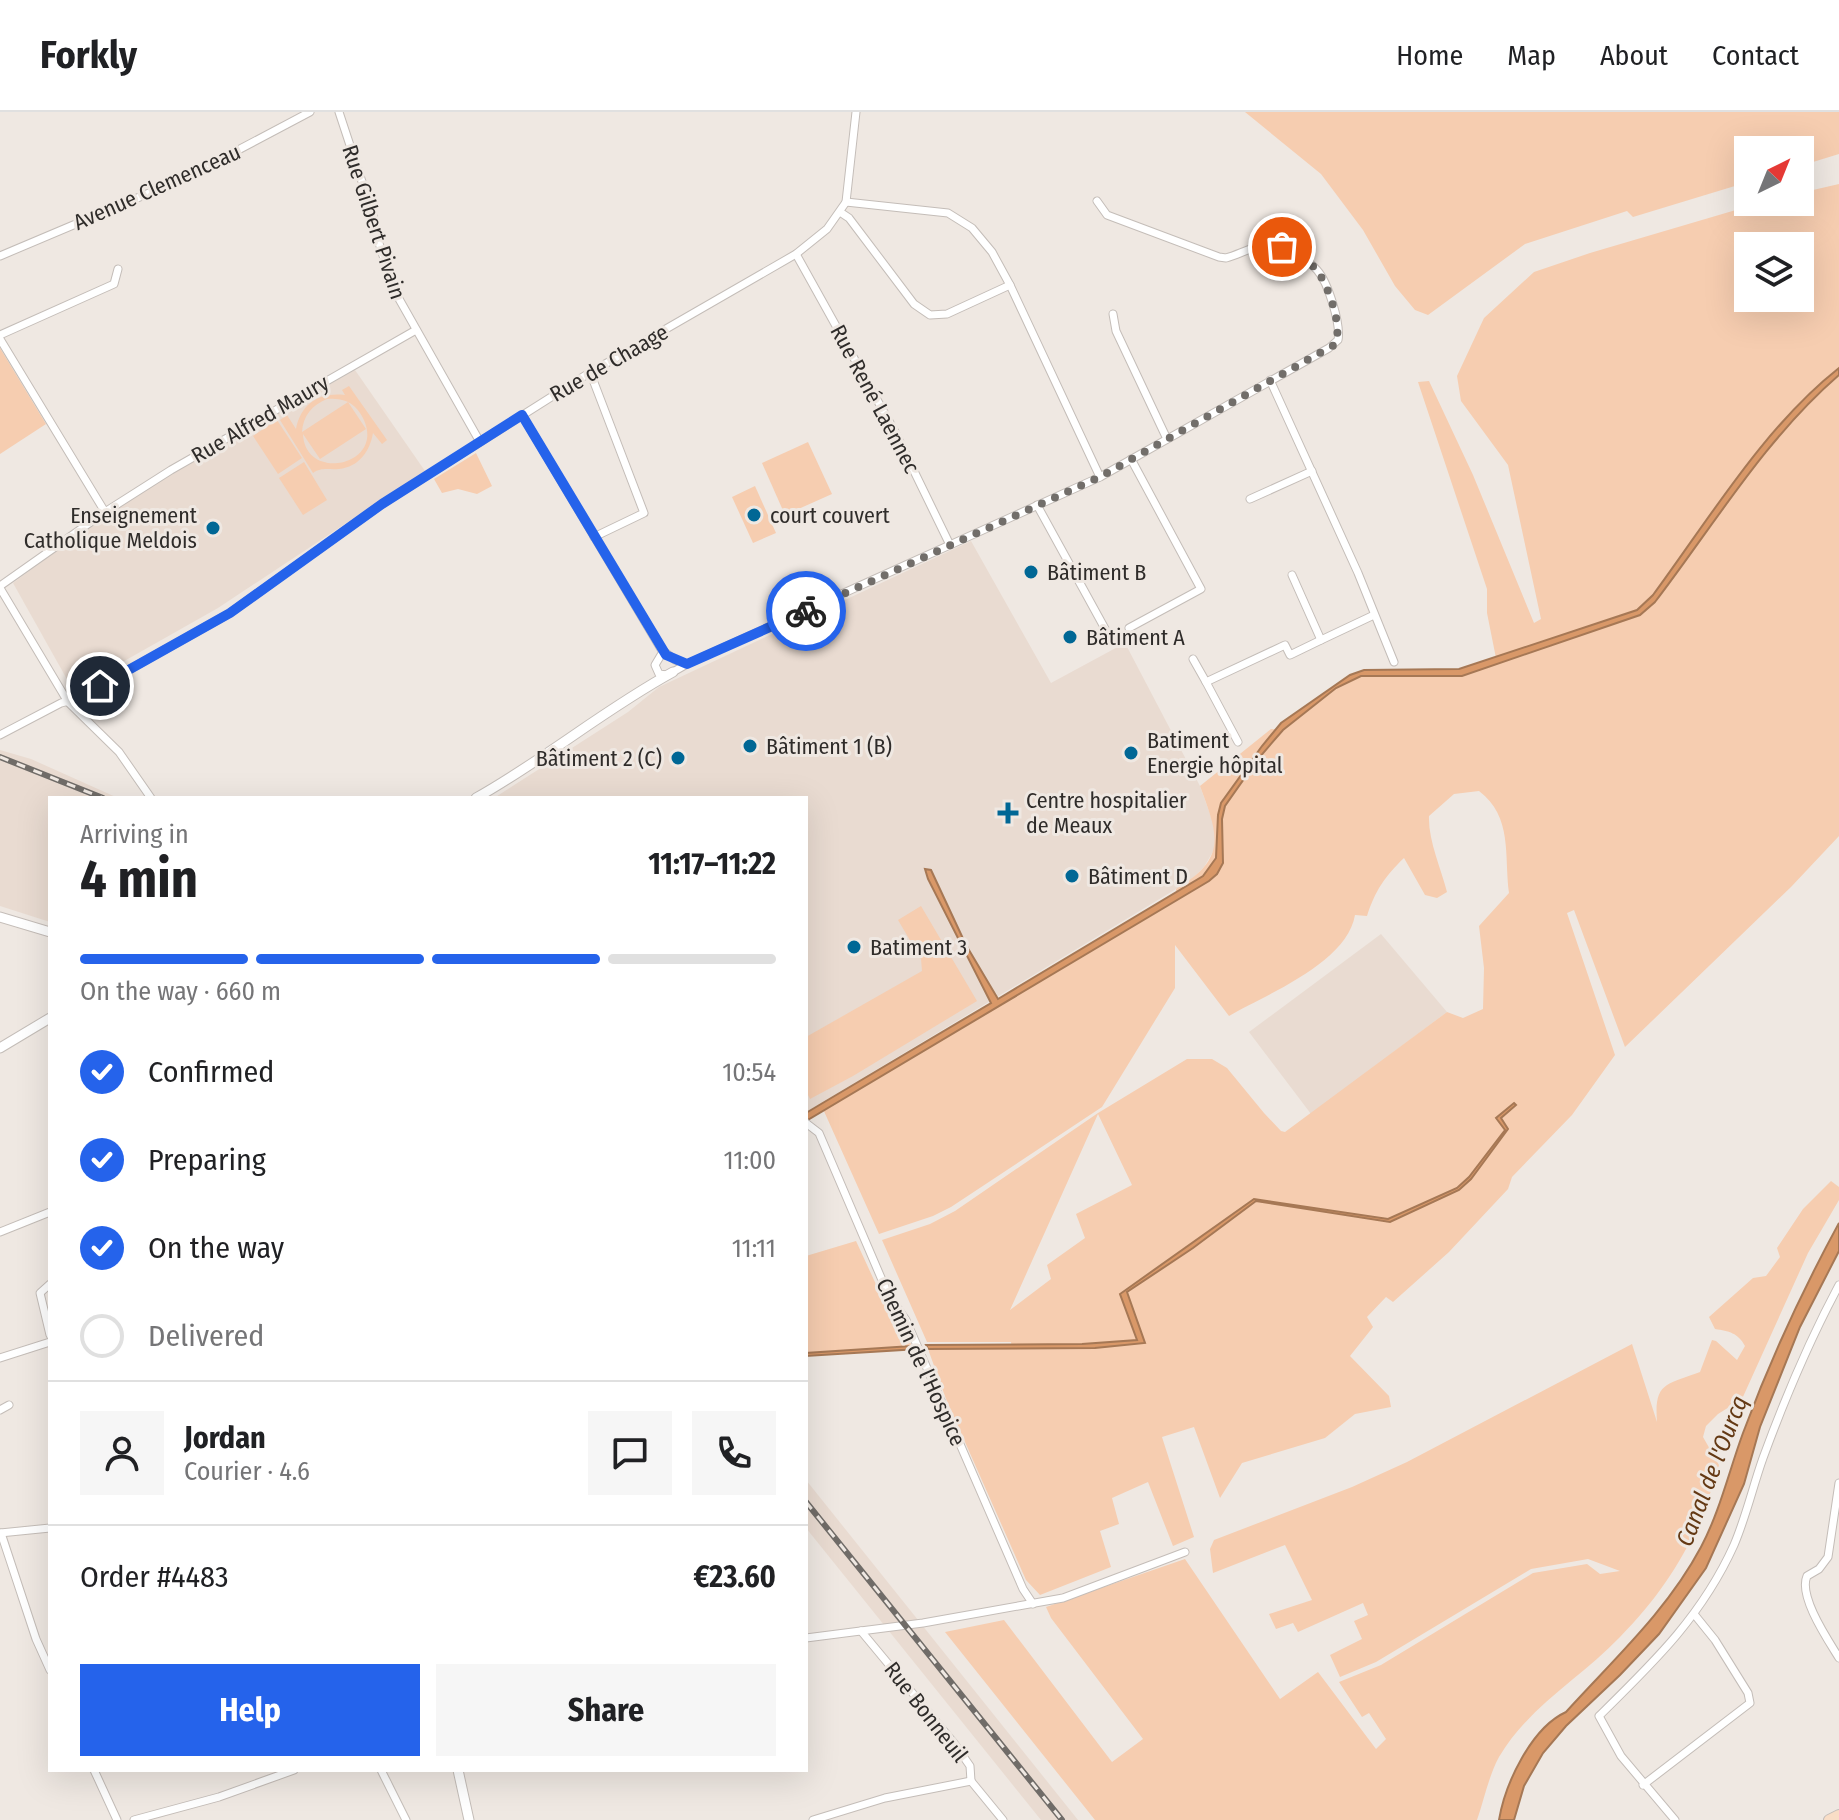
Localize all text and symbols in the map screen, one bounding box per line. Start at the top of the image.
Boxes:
text: Forkly [40,32,137,78]
text: Home [1396,39,1463,72]
text: Map [1507,39,1556,72]
text: About [1600,39,1668,72]
text: Contact [1712,39,1799,72]
north arrow [1734,136,1814,216]
map controls [1734,136,1814,312]
street label: Avenue Clemenceau [69,138,245,236]
street label: Rue Gilbert Pivain [336,141,412,303]
pin [1248,213,1316,281]
icon: bag [1260,225,1304,269]
button: layers [1734,232,1814,312]
street label: Rue de Chaage [545,318,673,408]
street label: Rue René Laennec [824,320,926,478]
street label: Rue Alfred Maury [187,369,334,469]
place label: Enseignement Catholique Meldois [24,502,198,554]
place label: court couvert [770,502,890,529]
marker: court couvert [745,506,763,524]
marker: Enseignement Catholique Meldois [204,519,222,537]
place label: Bâtiment B [1047,559,1146,586]
marker: Bâtiment B [1022,563,1040,581]
courier [766,571,846,651]
icon: bike [784,589,828,633]
place label: Bâtiment A [1086,624,1185,651]
marker: Bâtiment A [1061,628,1079,646]
pin [66,652,134,720]
icon: home [78,664,122,708]
place label: Batiment Energie hôpital [1147,727,1283,779]
place label: Bâtiment 1 (B) [766,733,892,760]
marker: Bâtiment 1 (B) [741,737,759,755]
marker: Batiment Energie hôpital [1122,744,1140,762]
place label: Bâtiment 2 (C) [536,745,662,772]
marker: Bâtiment 2 (C) [669,749,687,767]
place label: Centre hospitalier de Meaux [1026,787,1187,839]
marker: Centre hospitalier de Meaux [997,802,1019,824]
text: Arriving in [80,819,189,850]
text: 11:17–11:22 [648,846,776,882]
text: 4 min [80,848,198,911]
place label: Bâtiment D [1088,863,1188,890]
marker: Bâtiment D [1063,867,1081,885]
place label: Batiment 3 [870,934,967,961]
marker: Batiment 3 [845,938,863,956]
text: On the way · 660 m [80,976,281,1007]
icon: check [80,1050,124,1094]
text: Confirmed [148,1054,274,1090]
text: 10:54 [722,1057,776,1088]
icon: check [80,1138,124,1182]
text: Preparing [148,1142,266,1178]
text: 11:00 [723,1145,776,1176]
icon: check [80,1226,124,1270]
text: On the way [148,1230,284,1266]
text: 11:11 [732,1233,776,1264]
street label: Chemin de l'Hospice [870,1274,972,1450]
text: Delivered [148,1318,264,1354]
water label: Canal de l'Ourcq [1671,1392,1753,1550]
button: person [80,1411,164,1495]
button: chat [588,1411,672,1495]
button: phone [692,1411,776,1495]
text: Jordan [184,1420,266,1456]
text: Courier · 4.6 [184,1456,310,1487]
text: Order #4483 [80,1559,229,1595]
text: €23.60 [694,1559,776,1595]
street label: Rue Bonneuil [878,1656,974,1768]
button: Help [80,1664,420,1756]
button: Share [436,1664,776,1756]

